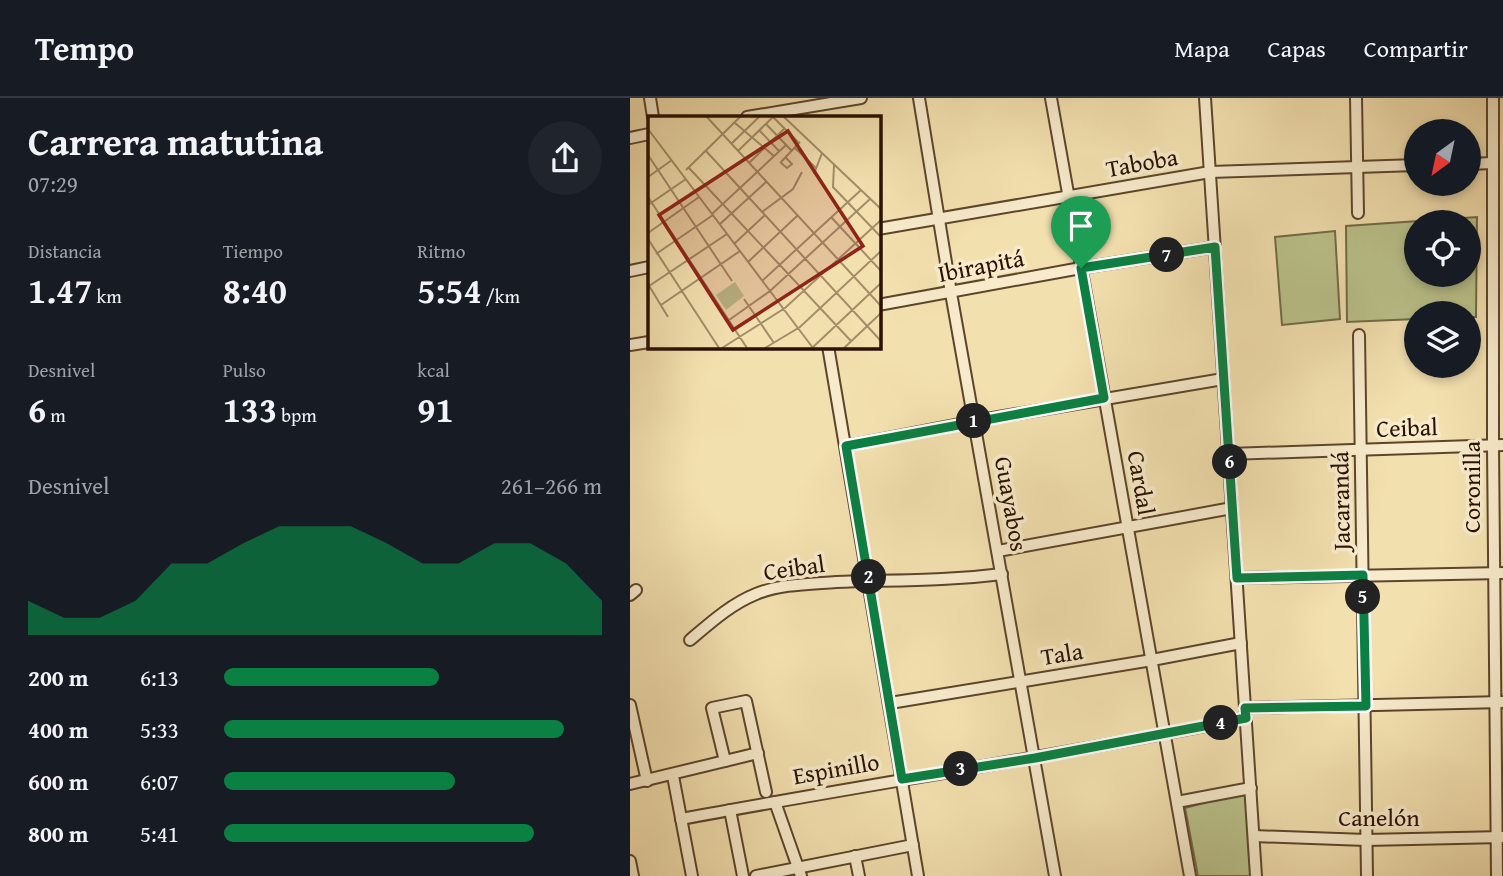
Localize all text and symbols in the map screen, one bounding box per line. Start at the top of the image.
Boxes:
text: Tempo [35,24,134,72]
text: Mapa [1174,31,1230,66]
text: Capas [1268,31,1326,66]
text: Compartir [1364,31,1468,66]
text: Carrera matutina [28,113,323,169]
inset map [648,116,880,348]
north arrow [1404,119,1480,196]
map controls [1404,119,1481,378]
button: share [528,121,602,195]
street label: Taboba [1103,139,1181,186]
text: 07:29 [28,167,78,200]
pin [1051,196,1111,268]
icon: arrive [1062,207,1100,245]
button: locate [1404,210,1481,287]
text: Distancia [28,237,102,265]
text: Tiempo [223,237,283,265]
text: Ritmo [417,237,466,265]
pin: 7 [1150,238,1184,272]
street label: Ibirapitá [935,240,1028,291]
text: 7 [1162,240,1171,268]
text: 1.47 [28,265,92,316]
text: 8:40 [223,265,287,316]
text: 5:54 [417,265,482,316]
text: km [92,282,122,310]
text: /km [482,282,520,310]
button: layers [1404,301,1481,378]
text: Desnivel [28,356,95,384]
text: Pulso [223,356,266,384]
text: kcal [417,356,450,384]
text: 6 [28,384,46,435]
text: 133 [223,384,277,435]
text: 91 [417,384,454,435]
text: m [46,401,66,429]
text: bpm [277,401,317,429]
pin: 1 [956,404,992,438]
text: 1 [969,406,978,434]
street label: Ceibal [1376,409,1439,446]
street label: Coronilla [1454,440,1489,533]
pin: 6 [1212,444,1248,480]
text: 6 [1225,447,1234,475]
street label: Cardal [1119,448,1164,518]
street label: Jacarandá [1322,450,1359,554]
street label: Guayabos [986,454,1037,554]
text: Desnivel [28,469,109,502]
text: 261–266 m [501,469,602,502]
street label: Ceibal [761,546,827,589]
pin: 2 [852,560,886,594]
text: 2 [864,562,873,590]
pin: 5 [1346,580,1380,614]
text: 5 [1358,582,1367,610]
street label: Tala [1038,633,1086,674]
text: 200 m [28,661,89,694]
text: 6:13 [140,661,179,694]
pin: 4 [1204,706,1238,740]
text: 4 [1216,708,1225,736]
text: 400 m [28,713,89,746]
text: 5:33 [140,713,179,746]
street label: Espinillo [790,744,882,793]
pin: 3 [944,752,978,786]
text: 3 [956,754,965,782]
text: 600 m [28,765,89,798]
text: 6:07 [140,765,179,798]
street label: Canelón [1338,800,1420,835]
text: 800 m [28,817,89,850]
text: 5:41 [140,817,179,850]

